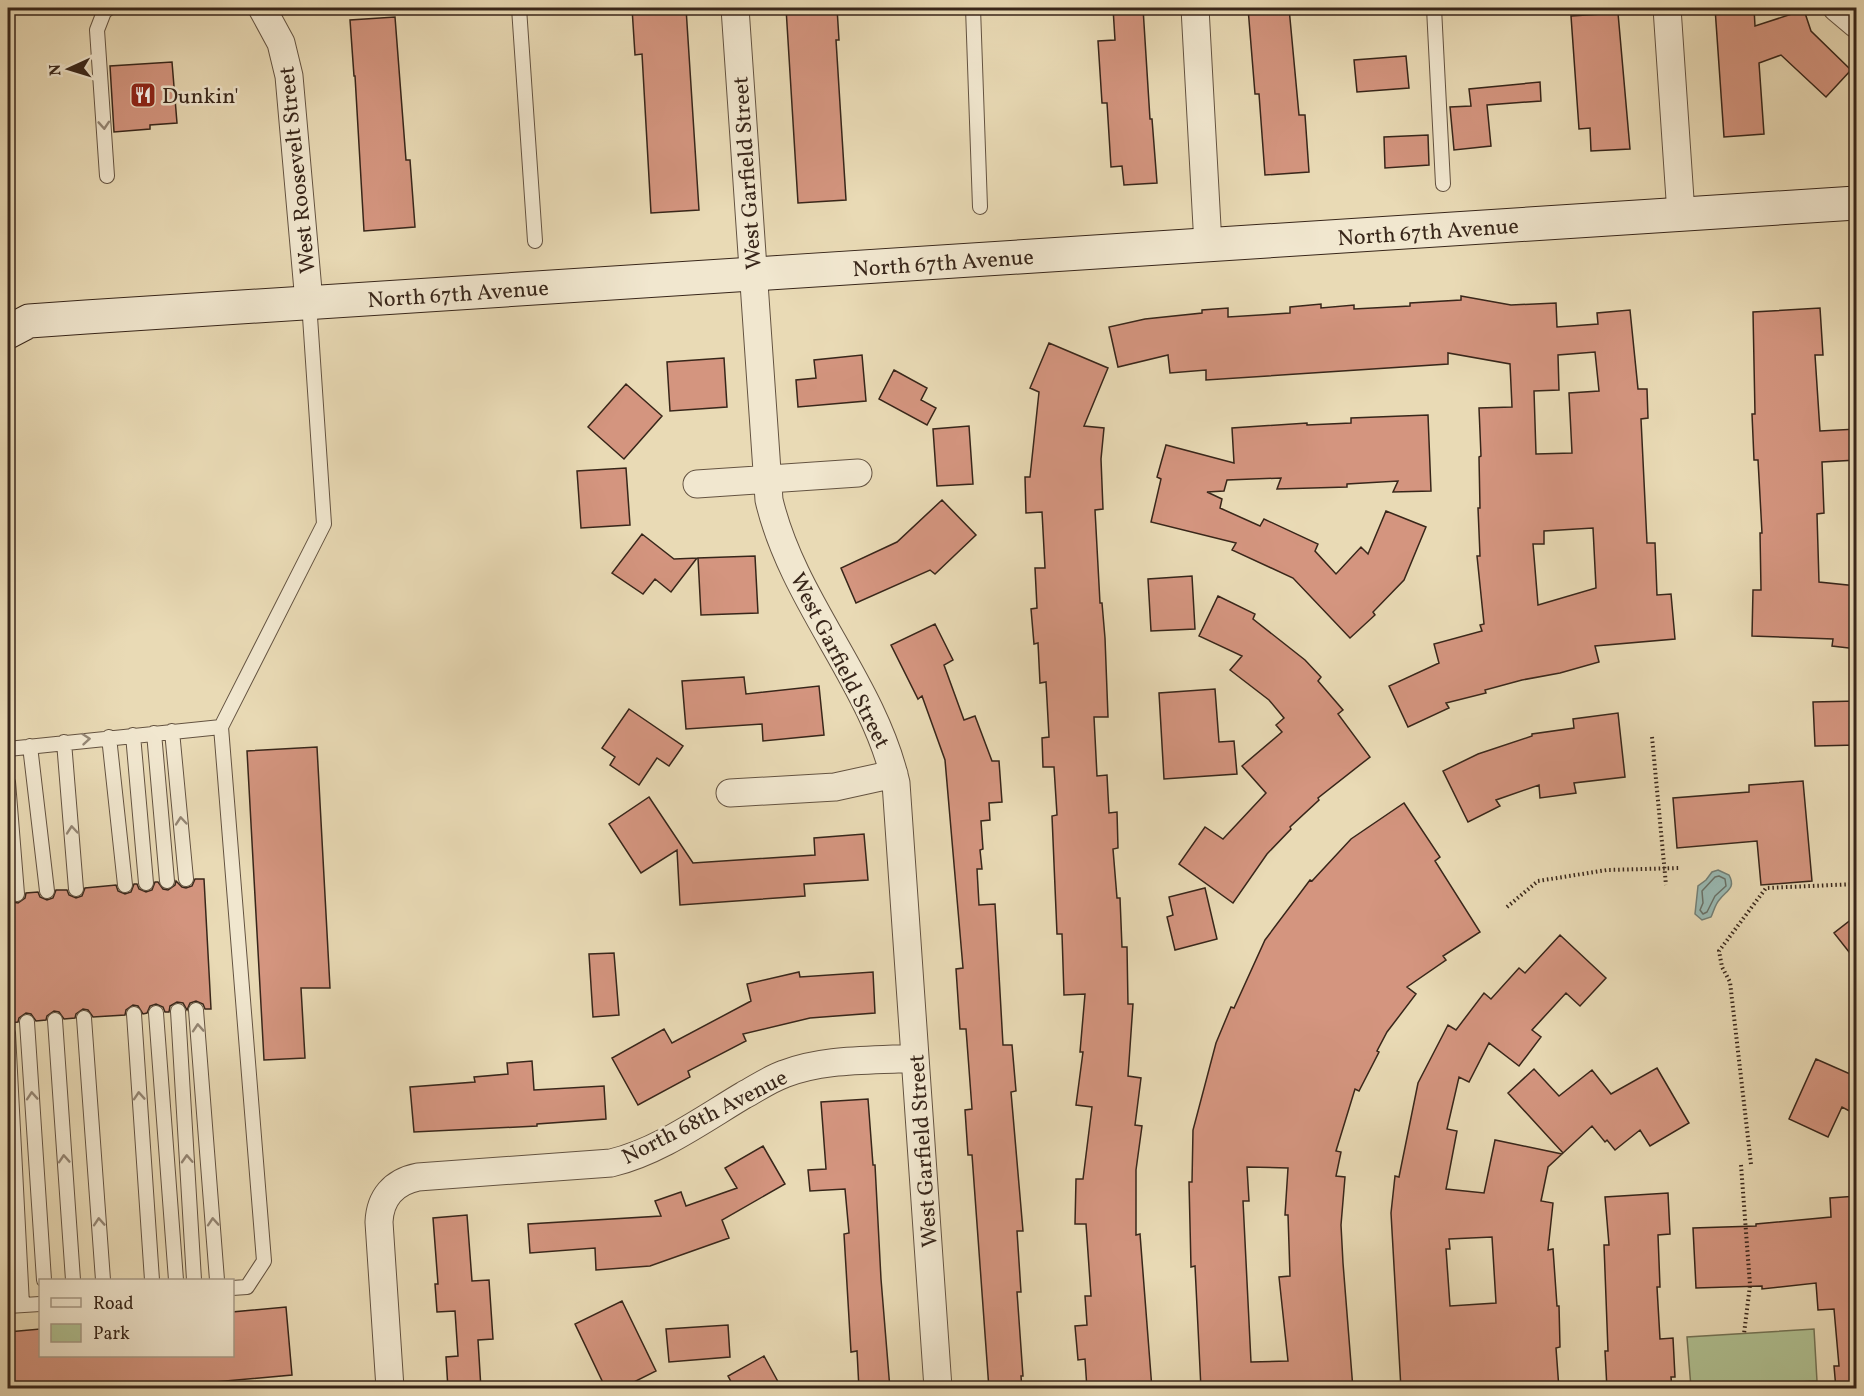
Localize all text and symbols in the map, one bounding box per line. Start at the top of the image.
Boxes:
north arrow [39,39,99,99]
text: N [45,63,67,76]
street label: West Roosevelt Street [272,64,325,275]
street label: West Garfield Street [726,75,771,271]
restaurant icon: Dunkin' [128,80,158,110]
place label: Dunkin' [162,82,239,113]
one-way arrow [97,121,110,130]
street label: North 67th Avenue [1337,212,1520,255]
street label: North 67th Avenue [852,243,1035,286]
street label: North 67th Avenue [367,274,550,317]
street label: West Garfield Street [781,568,897,755]
one-way arrow [82,733,91,746]
one-way arrow [175,817,188,826]
one-way arrow [65,826,78,835]
one-way arrow [191,1023,204,1032]
street label: West Garfield Street [902,1053,947,1249]
street label: North 68th Avenue [617,1063,793,1173]
one-way arrow [26,1092,39,1101]
one-way arrow [133,1092,146,1101]
one-way arrow [58,1155,71,1164]
one-way arrow [180,1155,193,1164]
one-way arrow [93,1218,106,1227]
one-way arrow [207,1218,220,1227]
legend [39,1279,234,1357]
text: Road [93,1292,134,1317]
text: Park [93,1322,130,1347]

